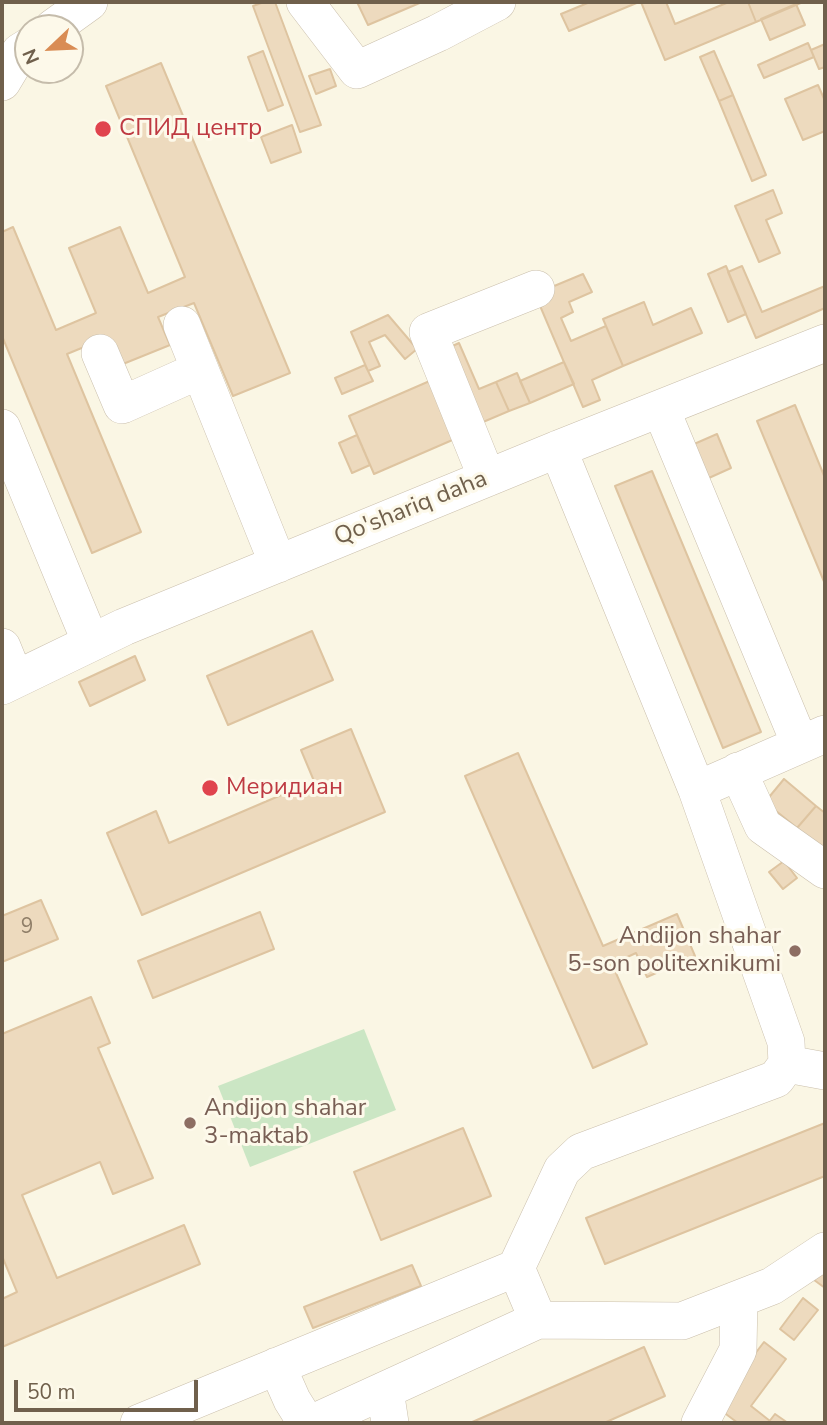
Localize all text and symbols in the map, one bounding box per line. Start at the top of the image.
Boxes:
north arrow [14,14,84,84]
text: N [17,45,46,68]
place label: СПИД центр [119,115,262,143]
marker: СПИД центр [93,119,113,139]
street label: Qo'shariq daha [330,465,492,553]
place label: Меридиан [226,774,343,802]
marker: Меридиан [200,778,220,798]
house number: 9 [21,915,33,941]
place label: Andijon shahar 5-son politexnikumi [567,923,781,979]
marker: Andijon shahar 5-son politexnikumi [787,943,803,959]
place label: Andijon shahar 3-maktab [204,1095,366,1151]
marker: Andijon shahar 3-maktab [182,1115,198,1131]
scale bar [18,1366,201,1410]
text: 50 m [27,1378,76,1406]

